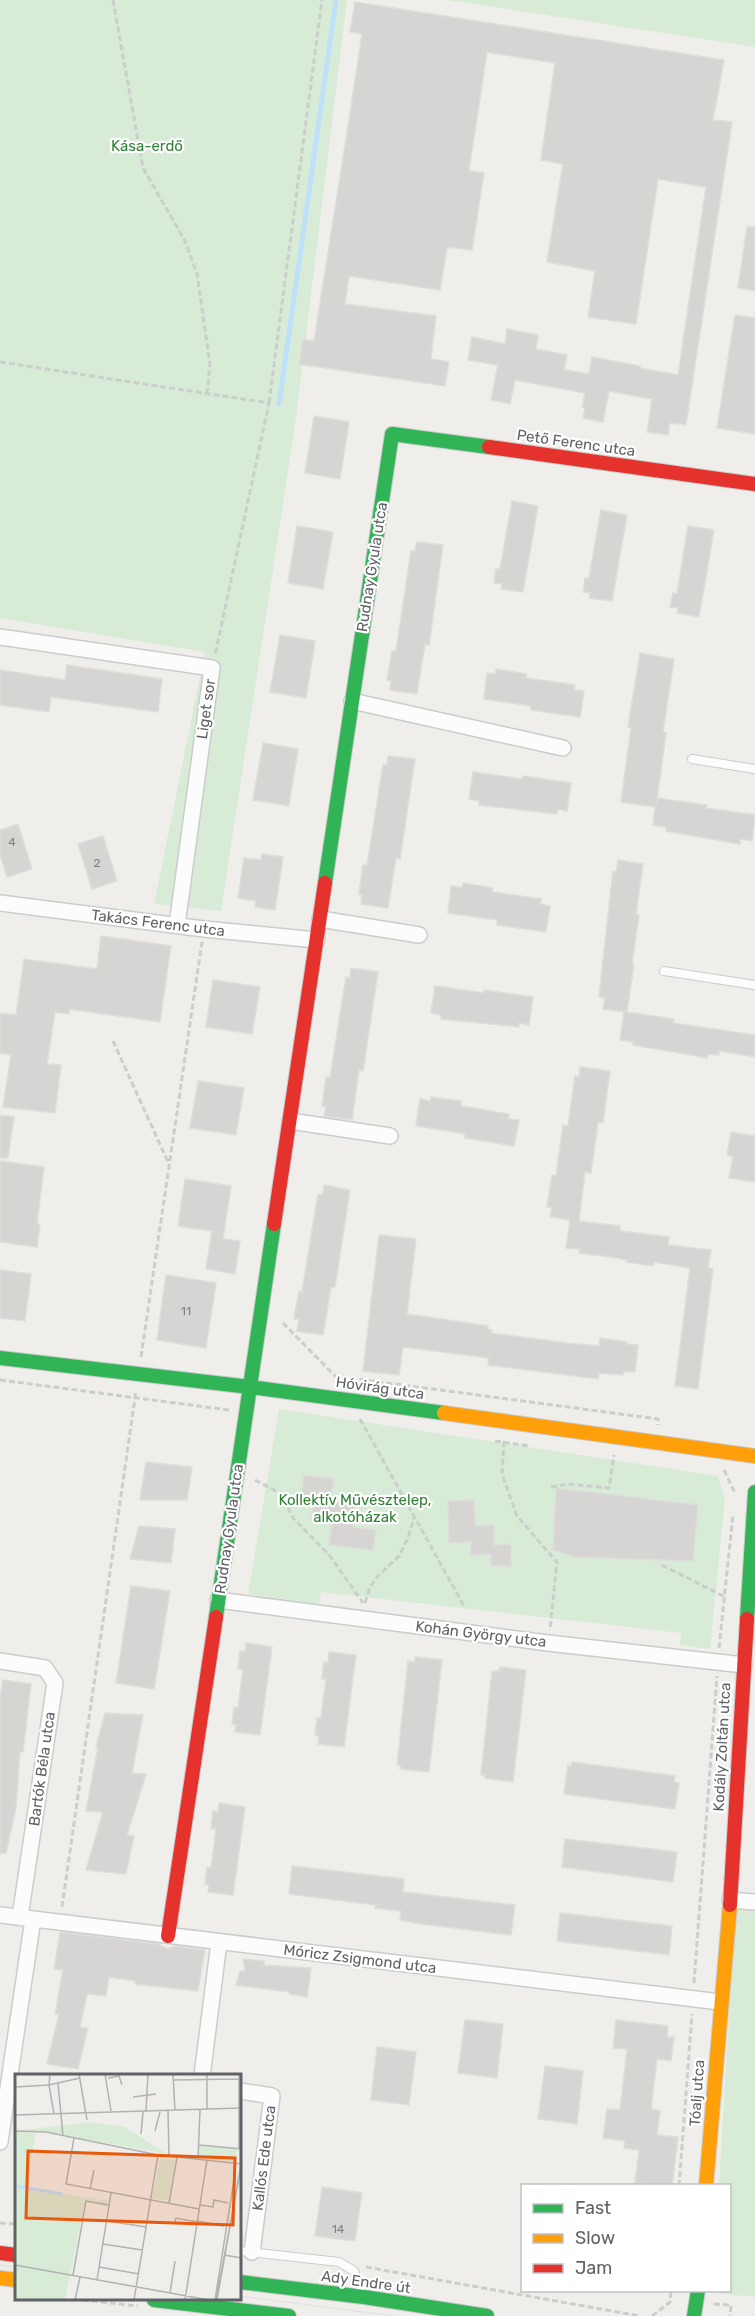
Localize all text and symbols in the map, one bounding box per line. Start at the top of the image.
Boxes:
park label: Kása-erdő [111,137,183,155]
street label: Pető Ferenc utca [516,426,636,460]
street label: Rudnay Gyula utca [353,501,391,633]
street label: Liget sor [193,677,219,740]
house number: 4 [8,835,16,849]
house number: 2 [93,856,101,870]
street label: Takács Ferenc utca [90,906,226,940]
house number: 11 [181,1304,191,1318]
street label: Hóvirág utca [335,1373,425,1403]
street label: Rudnay Gyula utca [211,1463,247,1595]
park label: Kollektív Művésztelep, alkotóházak [278,1491,432,1526]
street label: Kohán György utca [415,1617,547,1651]
street label: Kodály Zoltán utca [710,1682,734,1812]
street label: Bartók Béla utca [25,1711,59,1827]
street label: Móricz Zsigmond utca [283,1941,437,1977]
street label: Tóalj utca [686,2059,708,2127]
inset map [15,2074,242,2301]
street label: Kallós Ede utca [249,2104,279,2212]
legend [521,2184,731,2292]
text: Fast [575,2197,611,2219]
house number: 14 [332,2222,345,2236]
text: Slow [575,2227,615,2249]
text: Jam [575,2257,612,2279]
street label: Ady Endre út [320,2267,412,2297]

